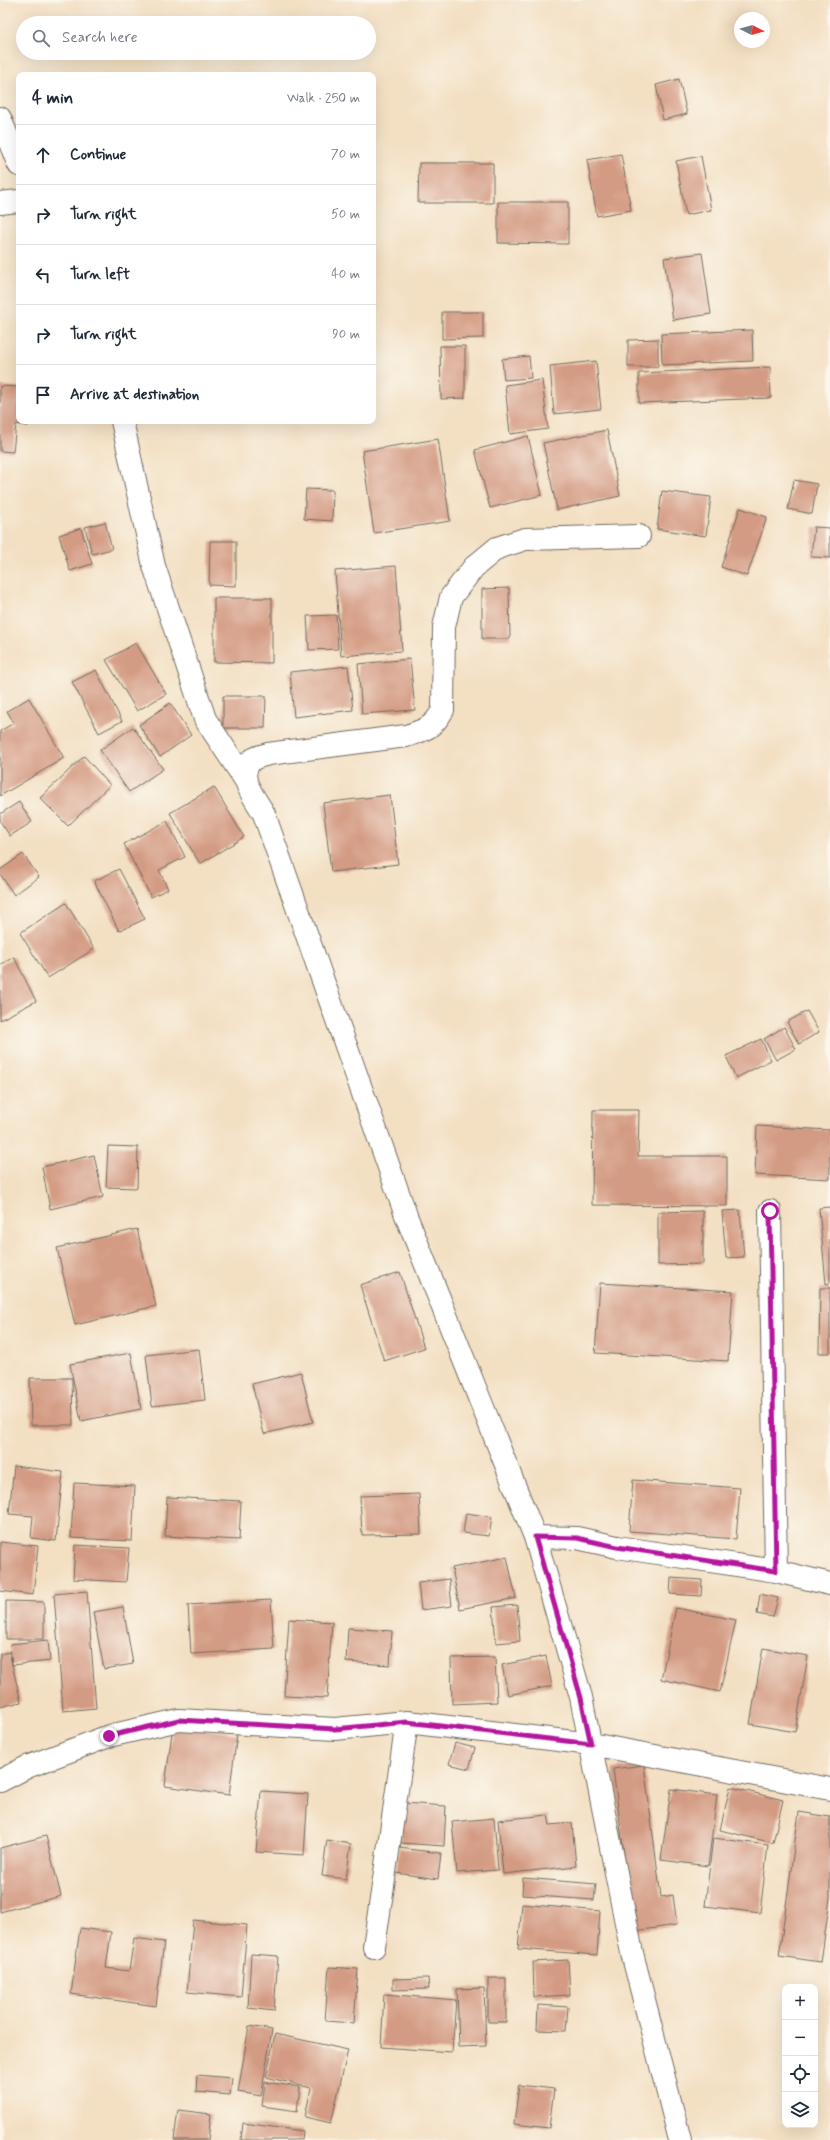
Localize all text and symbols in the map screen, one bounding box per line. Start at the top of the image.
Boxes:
north arrow [734,12,770,48]
search box [16,16,376,60]
icon: search [30,27,52,49]
text: Search here [62,28,138,48]
text: 4 min [32,87,73,109]
text: Walk · 250 m [287,90,360,107]
icon: ahead [32,144,54,166]
text: Continue [70,145,126,165]
text: 70 m [331,146,360,163]
icon: right [32,204,54,226]
text: Turn right [70,205,137,225]
text: 50 m [331,206,360,223]
icon: left [32,264,54,286]
text: Turn left [70,265,130,285]
text: 40 m [331,266,360,283]
icon: right [32,324,54,346]
text: Turn right [70,325,137,345]
text: 90 m [332,326,360,343]
icon: arrive [32,384,54,406]
text: Arrive at destination [70,385,199,405]
route start [761,1202,779,1220]
route end [100,1727,118,1745]
map controls [782,1984,818,2128]
button: + [782,1984,818,2020]
button: − [782,2020,818,2056]
button: locate [782,2056,818,2092]
button: layers [782,2092,818,2128]

